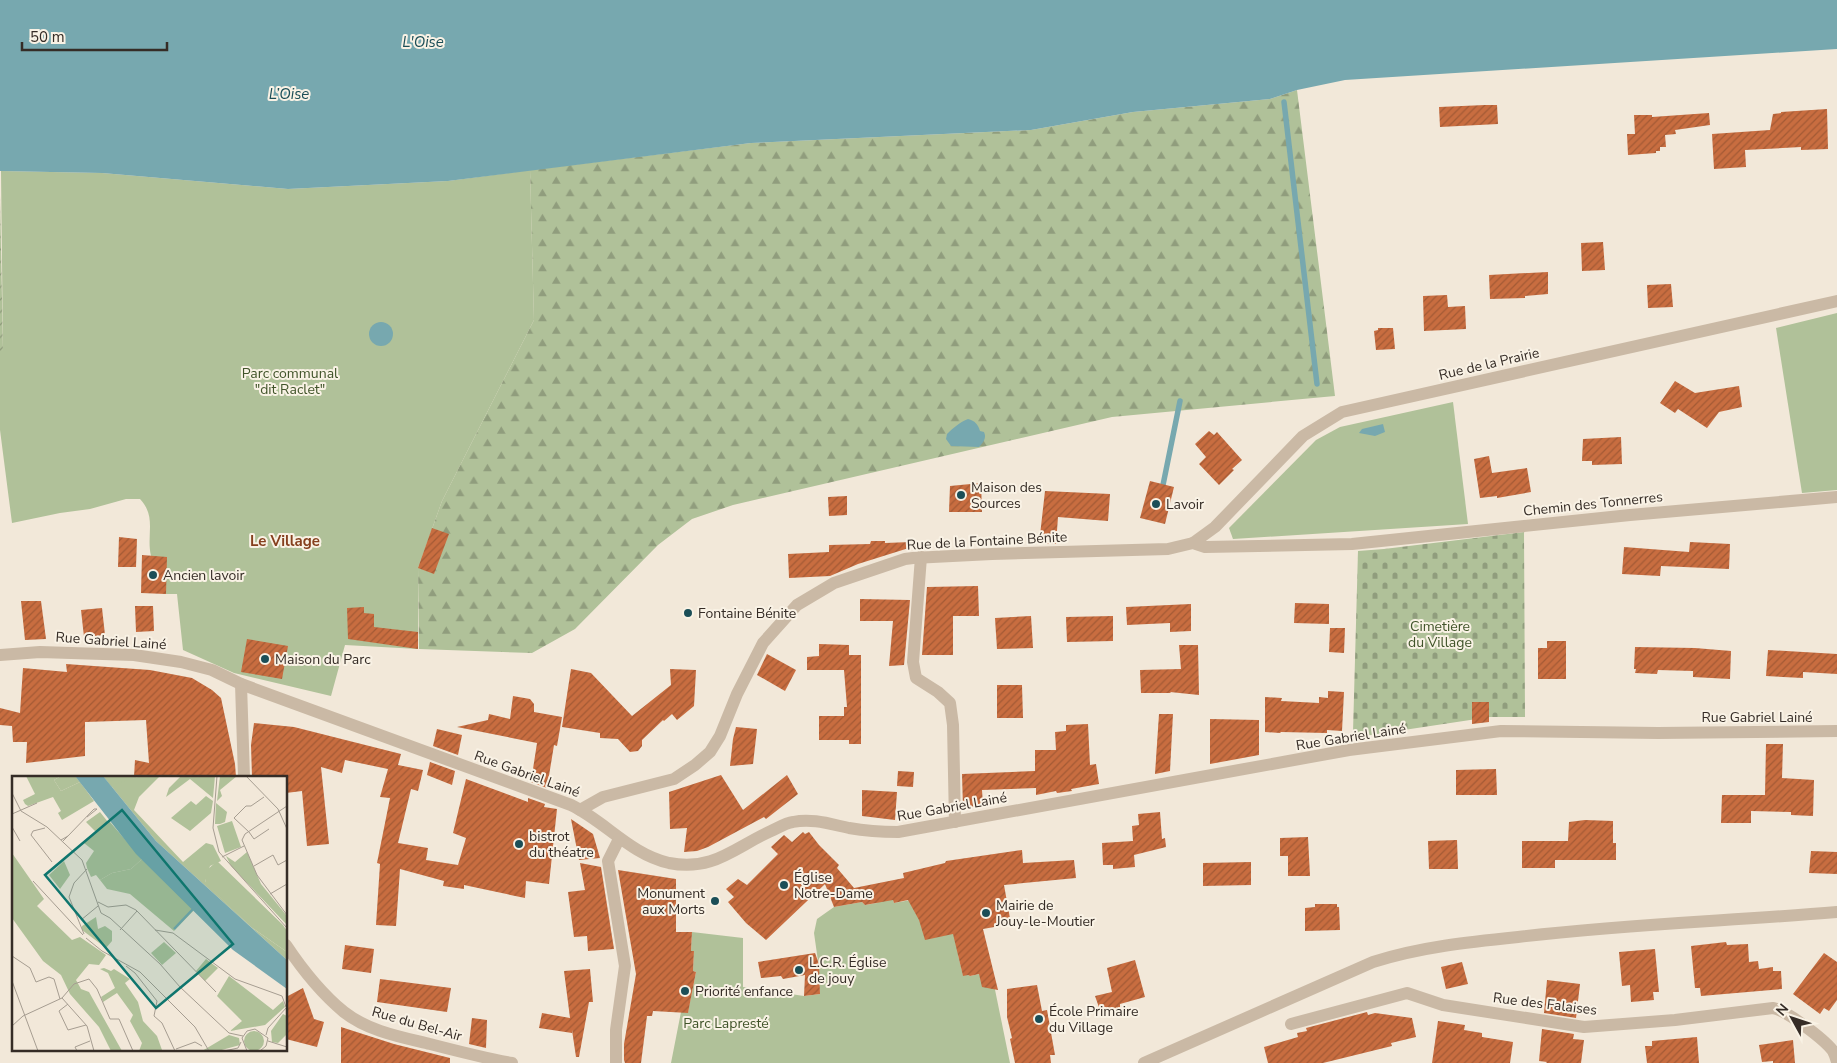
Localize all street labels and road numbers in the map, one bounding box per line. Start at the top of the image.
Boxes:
street label: Rue de la Prairie [1437,343,1541,385]
street label: Chemin des Tonnerres [1522,487,1664,521]
street label: Rue de la Fontaine Bénite [906,527,1068,555]
street label: Rue Gabriel Lainé [55,628,167,654]
street label: Rue Gabriel Lainé [1701,708,1813,727]
street label: Rue Gabriel Lainé [1295,719,1407,755]
street label: Rue Gabriel Lainé [472,746,582,802]
street label: Rue Gabriel Lainé [896,788,1008,826]
street label: Rue des Falaises [1492,988,1598,1020]
street label: Rue du Bel-Air [370,1002,464,1046]

